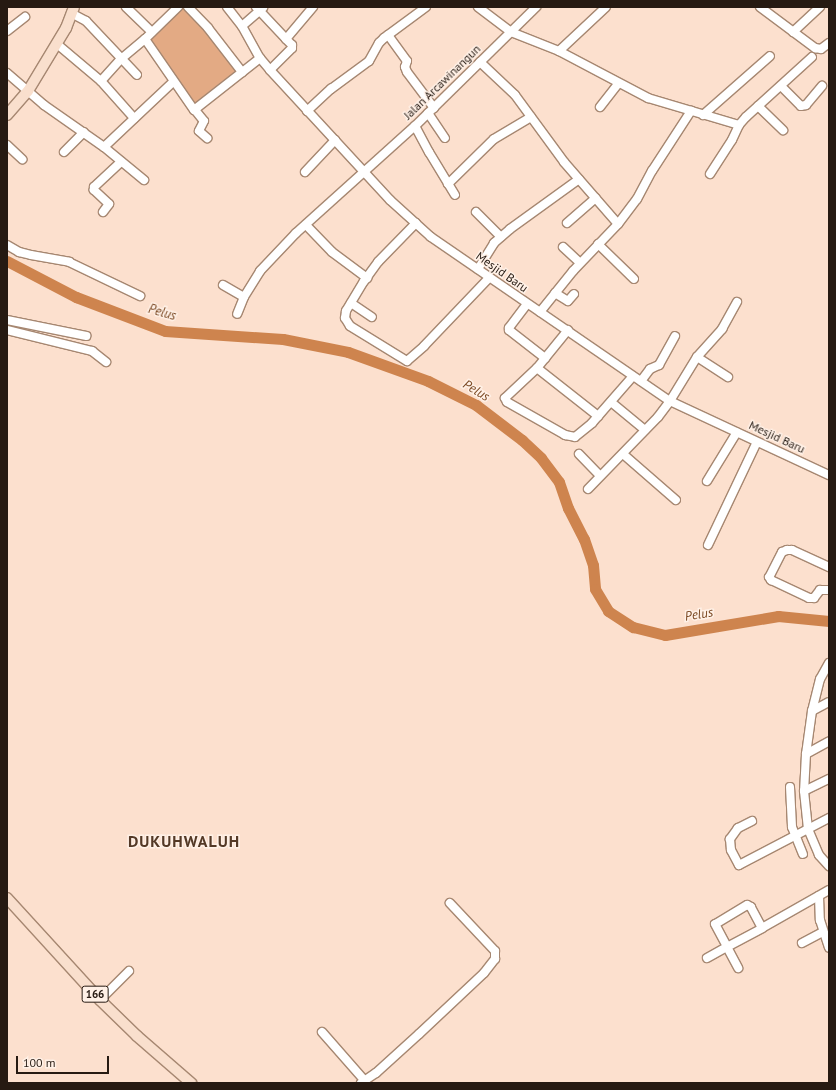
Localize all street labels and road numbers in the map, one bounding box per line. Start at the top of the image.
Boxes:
street label: Jalan Arcawinangun [400,41,484,123]
street label: Mesjid Baru [473,249,531,295]
street label: Mesjid Baru [747,418,807,456]
road number: 166 [81,985,109,1003]

